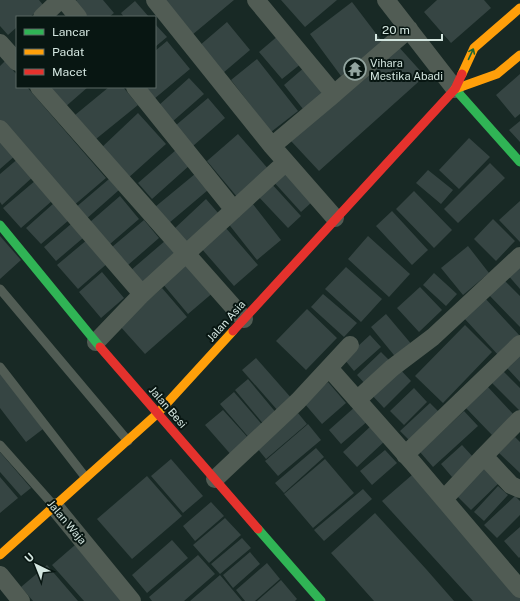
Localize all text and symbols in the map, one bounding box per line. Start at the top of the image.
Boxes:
legend [16,16,156,88]
scale bar [376,16,442,42]
text: 20 m [382,23,410,37]
text: Lancar [52,25,90,39]
text: Padat [52,45,85,59]
one-way arrow [468,48,476,60]
temple icon: Vihara Mestika Abadi [342,56,368,82]
place label: Vihara Mestika Abadi [370,57,443,82]
text: Macet [52,65,87,79]
street label: Jalan Asia [205,298,247,344]
street label: Jalan Besi [147,384,189,430]
street label: Jalan Waja [45,498,89,546]
north arrow [16,545,56,585]
text: U [22,551,36,565]

